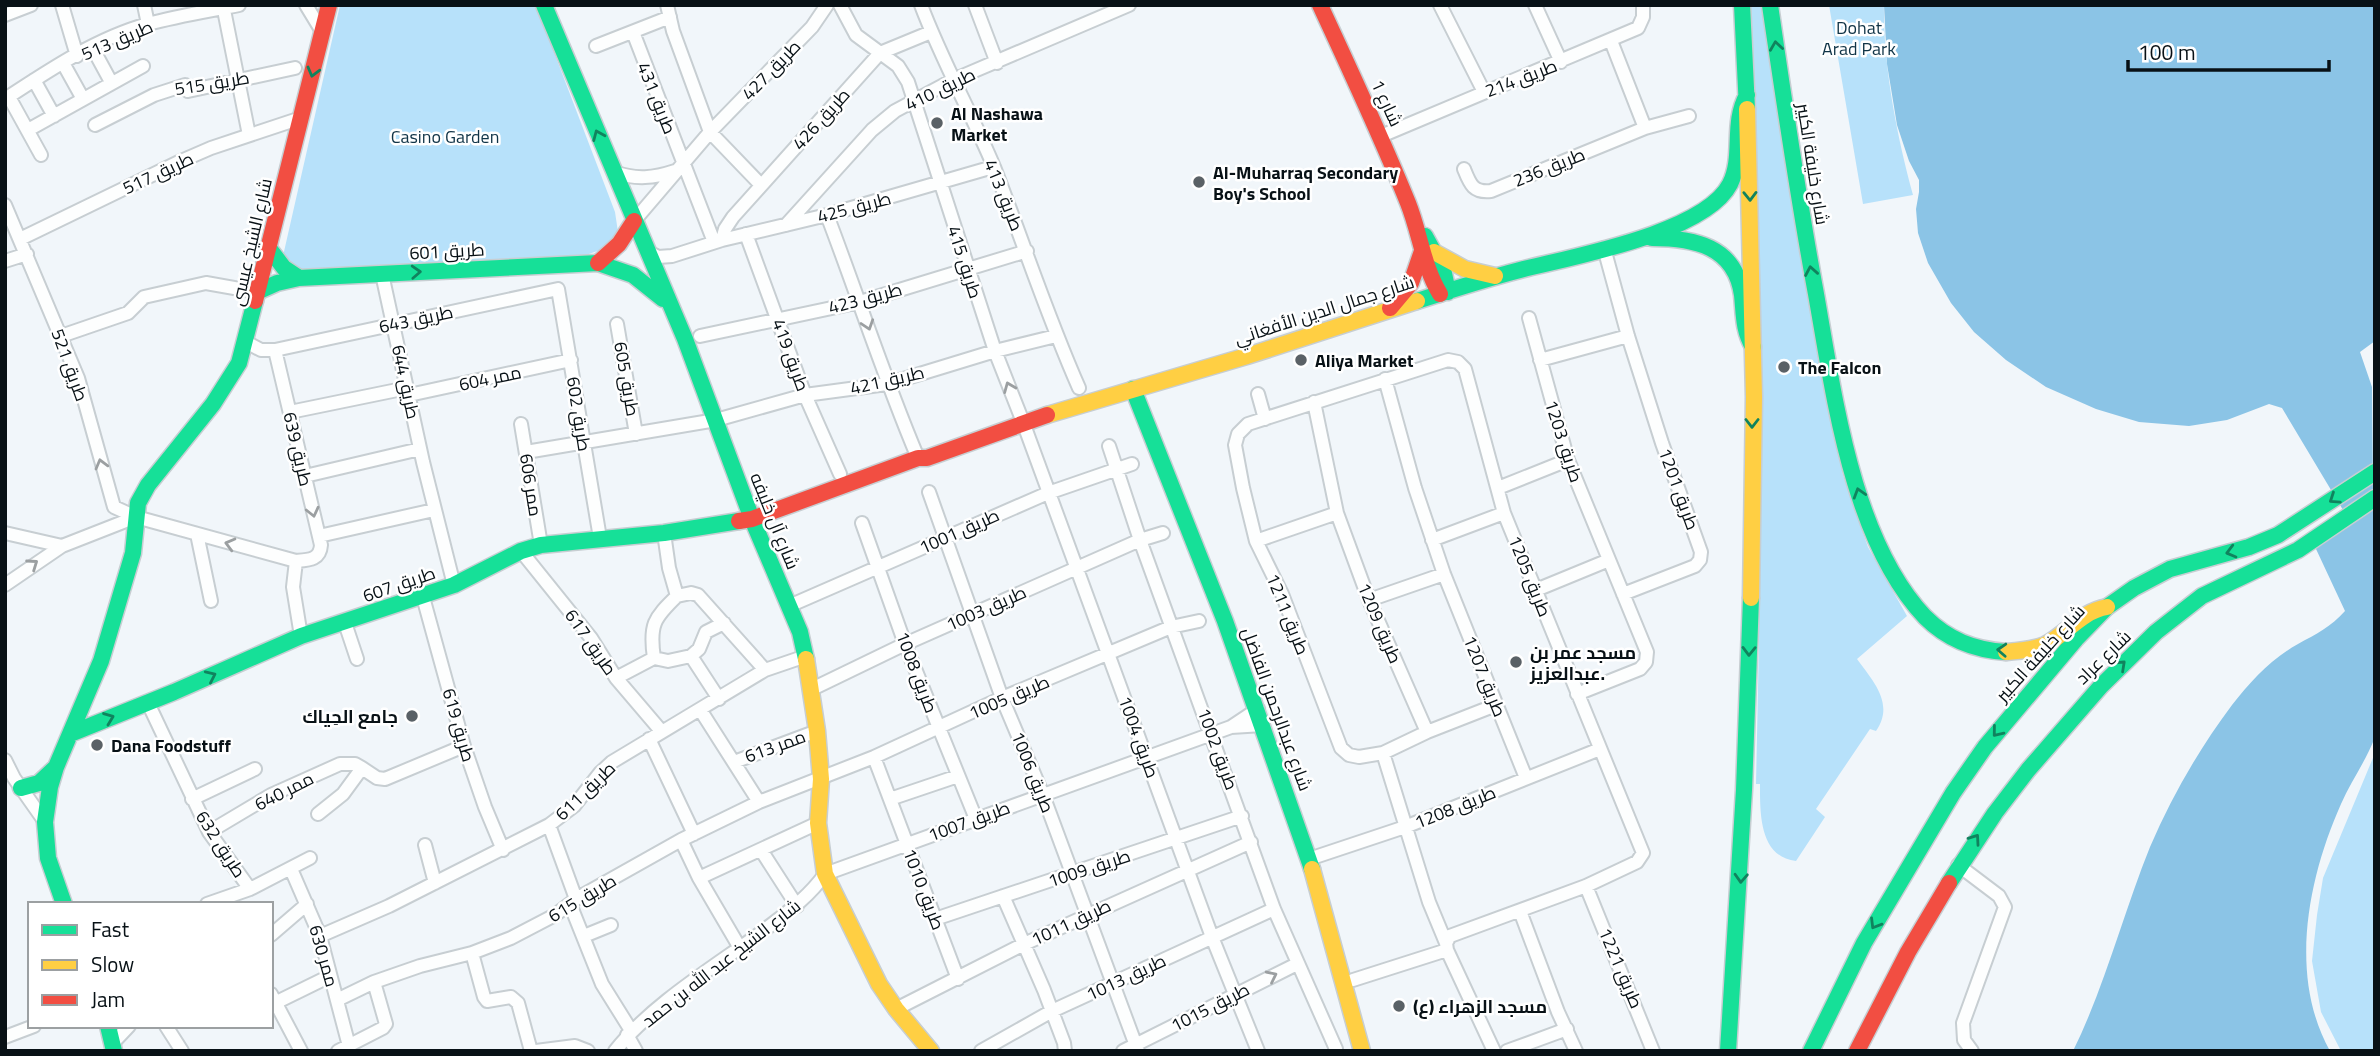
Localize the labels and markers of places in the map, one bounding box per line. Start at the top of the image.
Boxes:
place label: Al Nashawa Market [951,100,1043,148]
marker: Al Nashawa Market [929,115,945,131]
place label: Al-Muharraq Secondary Boy's School [1213,159,1398,207]
marker: Al-Muharraq Secondary Boy's School [1191,174,1207,190]
place label: Aliya Market [1315,347,1414,374]
marker: Aliya Market [1293,352,1309,368]
place label: The Falcon [1798,354,1881,381]
marker: The Falcon [1776,359,1792,375]
place label: مسجد عمر بن عبدالعزيز. [1529,639,1636,687]
marker: مسجد عمر بن عبدالعزيز. [1508,654,1524,670]
place label: جامع الحِياك [302,703,398,730]
marker: جامع الحِياك [404,708,420,724]
place label: Dana Foodstuff [111,732,232,759]
marker: Dana Foodstuff [89,737,105,753]
place label: مسجد الزهراء (ع) [1413,993,1547,1020]
marker: مسجد الزهراء (ع) [1391,998,1407,1014]

